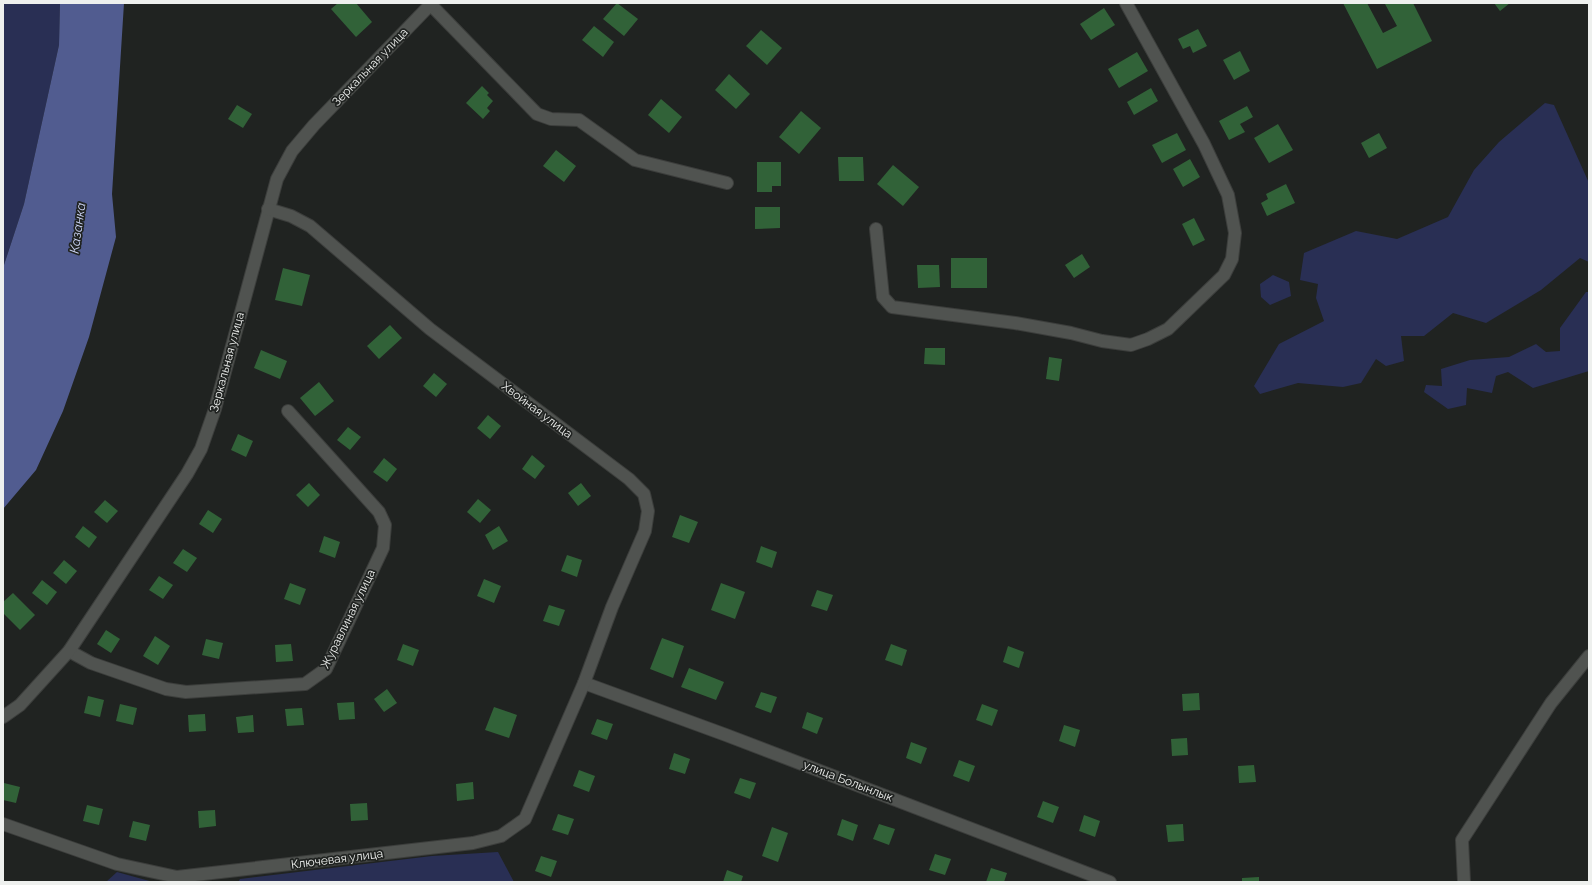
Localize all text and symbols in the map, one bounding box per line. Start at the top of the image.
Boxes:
street label: Зеркальная улица [329,25,411,109]
water label: Казанка [67,201,89,254]
street label: Зеркальная улица [207,311,247,413]
street label: Хвойная улица [499,379,575,441]
street label: Журавлиная улица [318,567,378,671]
street label: улица Болынлык [801,757,895,805]
street label: Ключевая улица [290,846,384,872]

